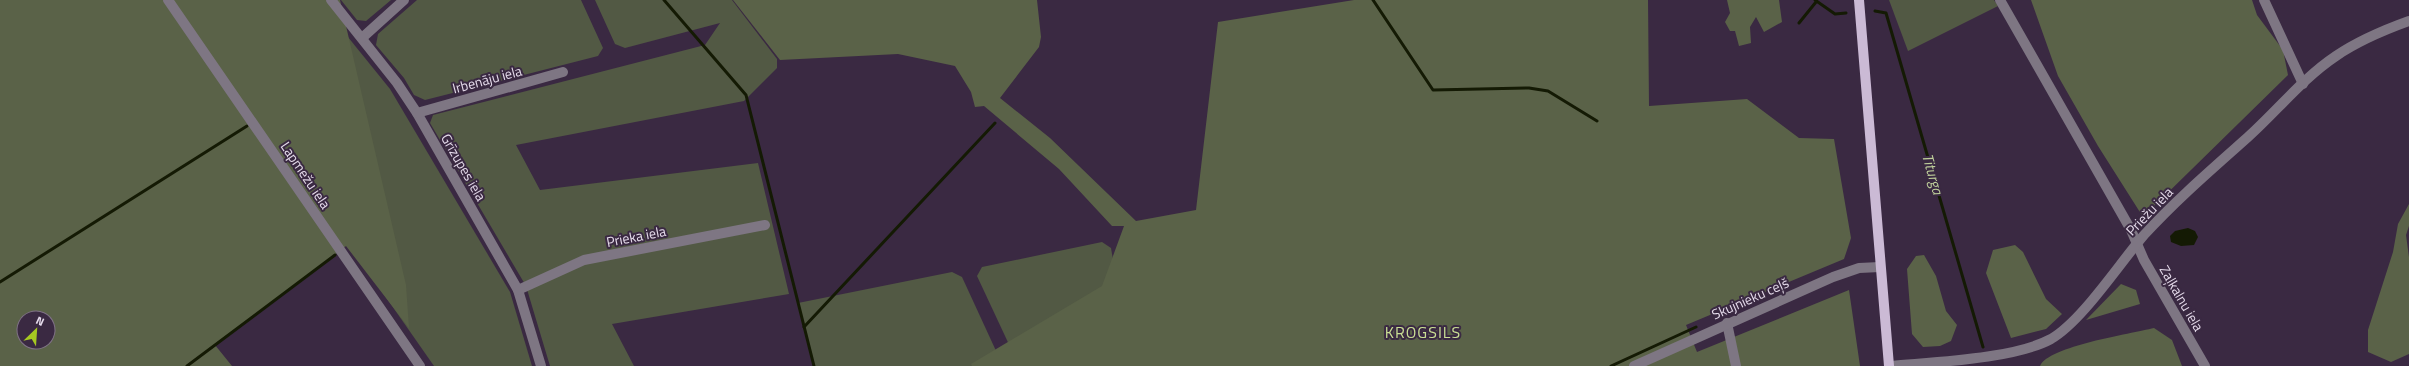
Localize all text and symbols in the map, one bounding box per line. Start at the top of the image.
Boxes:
street label: Irbenāju iela [450,60,524,98]
street label: Grīzupes iela [436,129,492,205]
street label: Lapmežu iela [276,137,336,213]
water label: Titurga [1916,151,1950,199]
street label: Priežu iela [2120,182,2178,240]
street label: Prieka iela [604,220,668,252]
street label: Zaļkalnu iela [2155,261,2209,335]
street label: Skujnieku ceļš [1708,272,1792,324]
north arrow [16,310,56,350]
text: N [33,312,47,330]
district label: KROGSILS [1385,320,1461,344]

